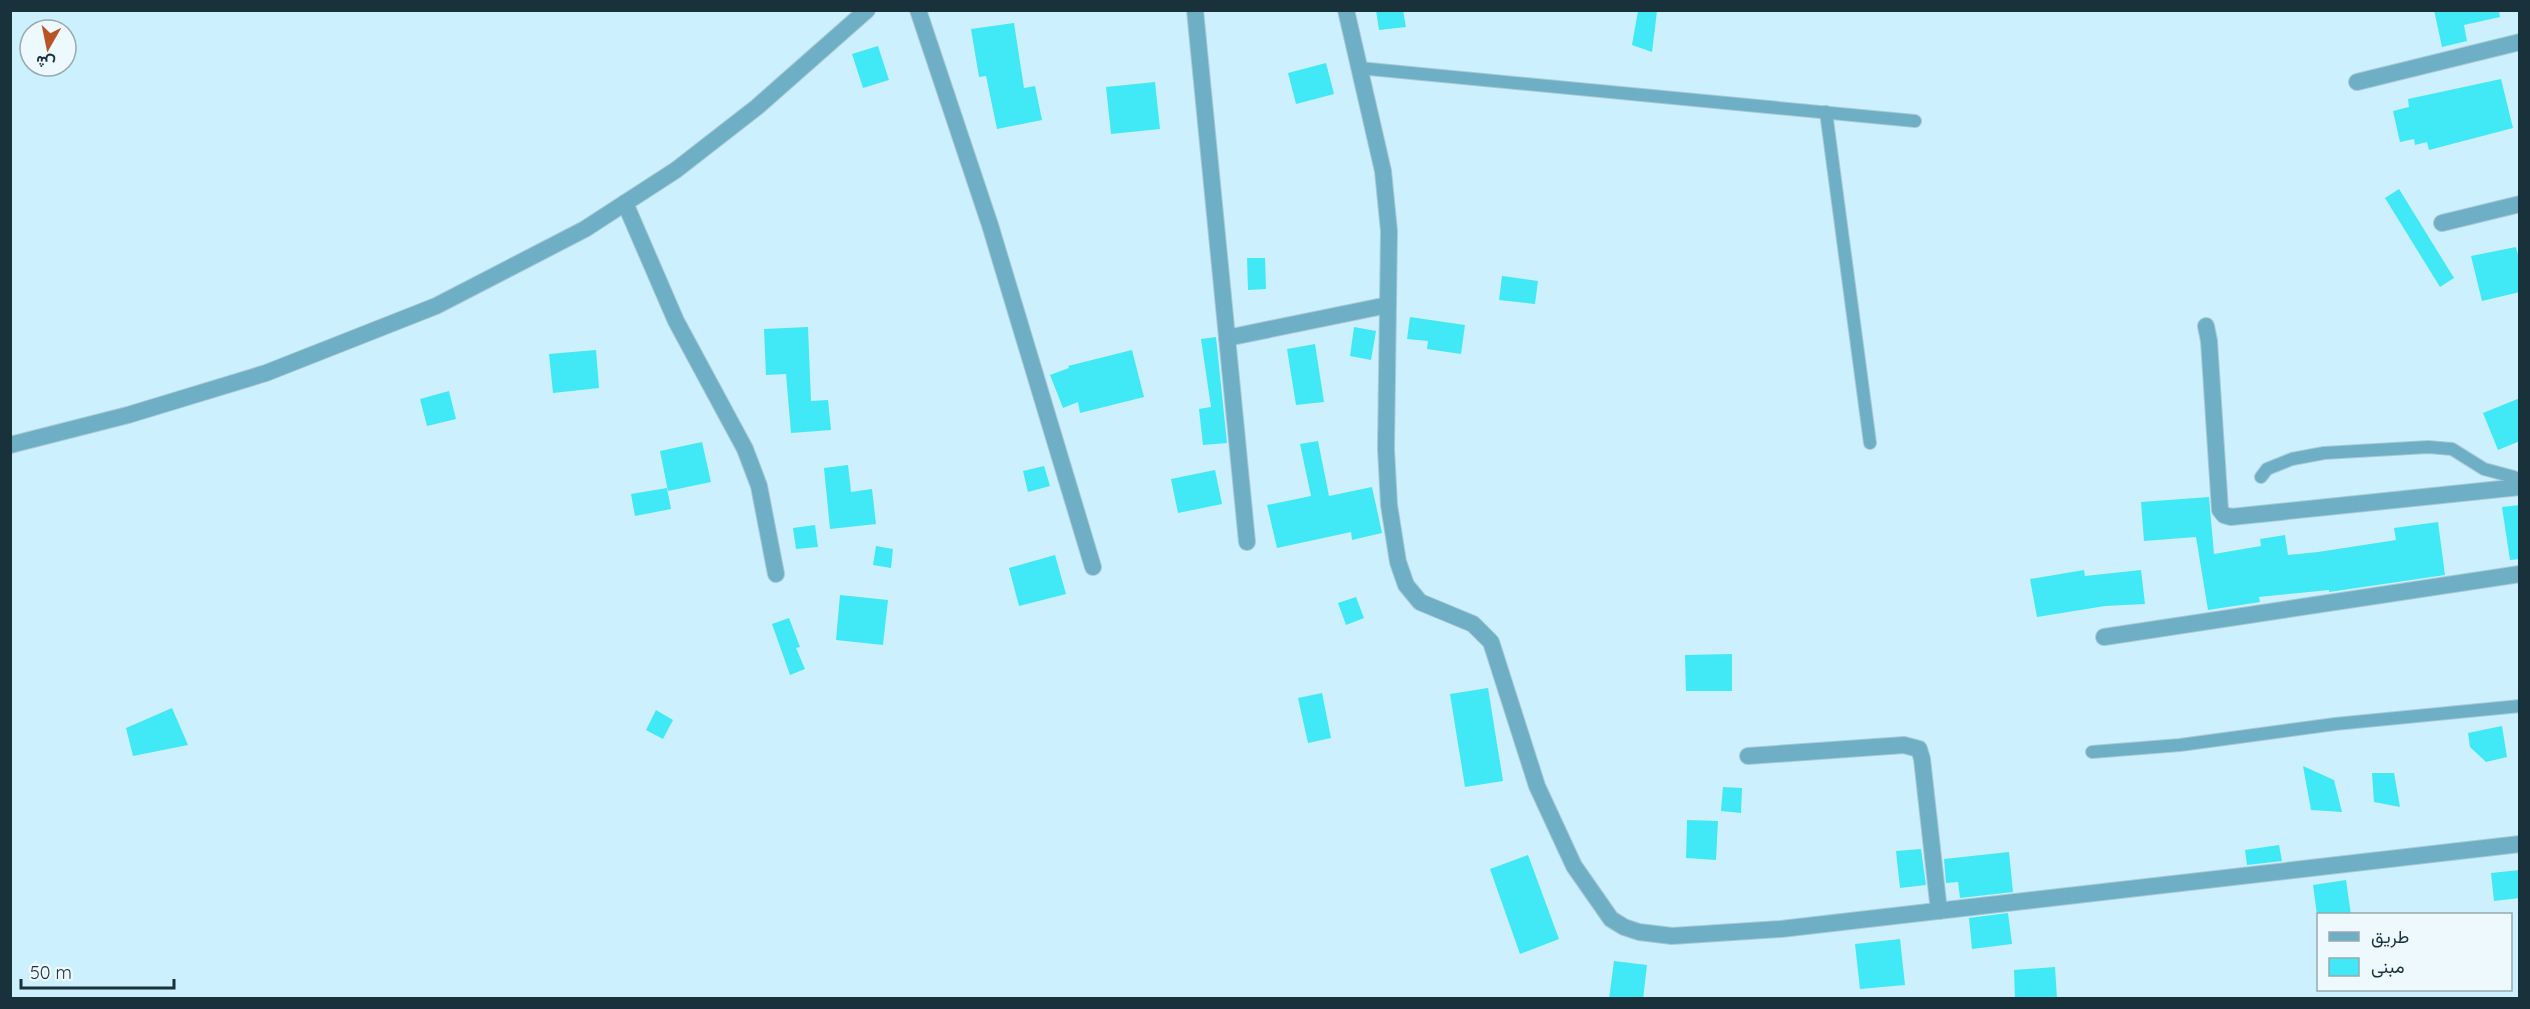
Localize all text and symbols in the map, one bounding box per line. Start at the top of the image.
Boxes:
north arrow [18,18,78,78]
text: ش [35,51,57,74]
legend [2317,913,2512,991]
text: طريق [2371,925,2409,948]
scale bar [21,952,174,990]
text: مبنى [2371,955,2405,978]
text: 50 m [30,961,72,984]

